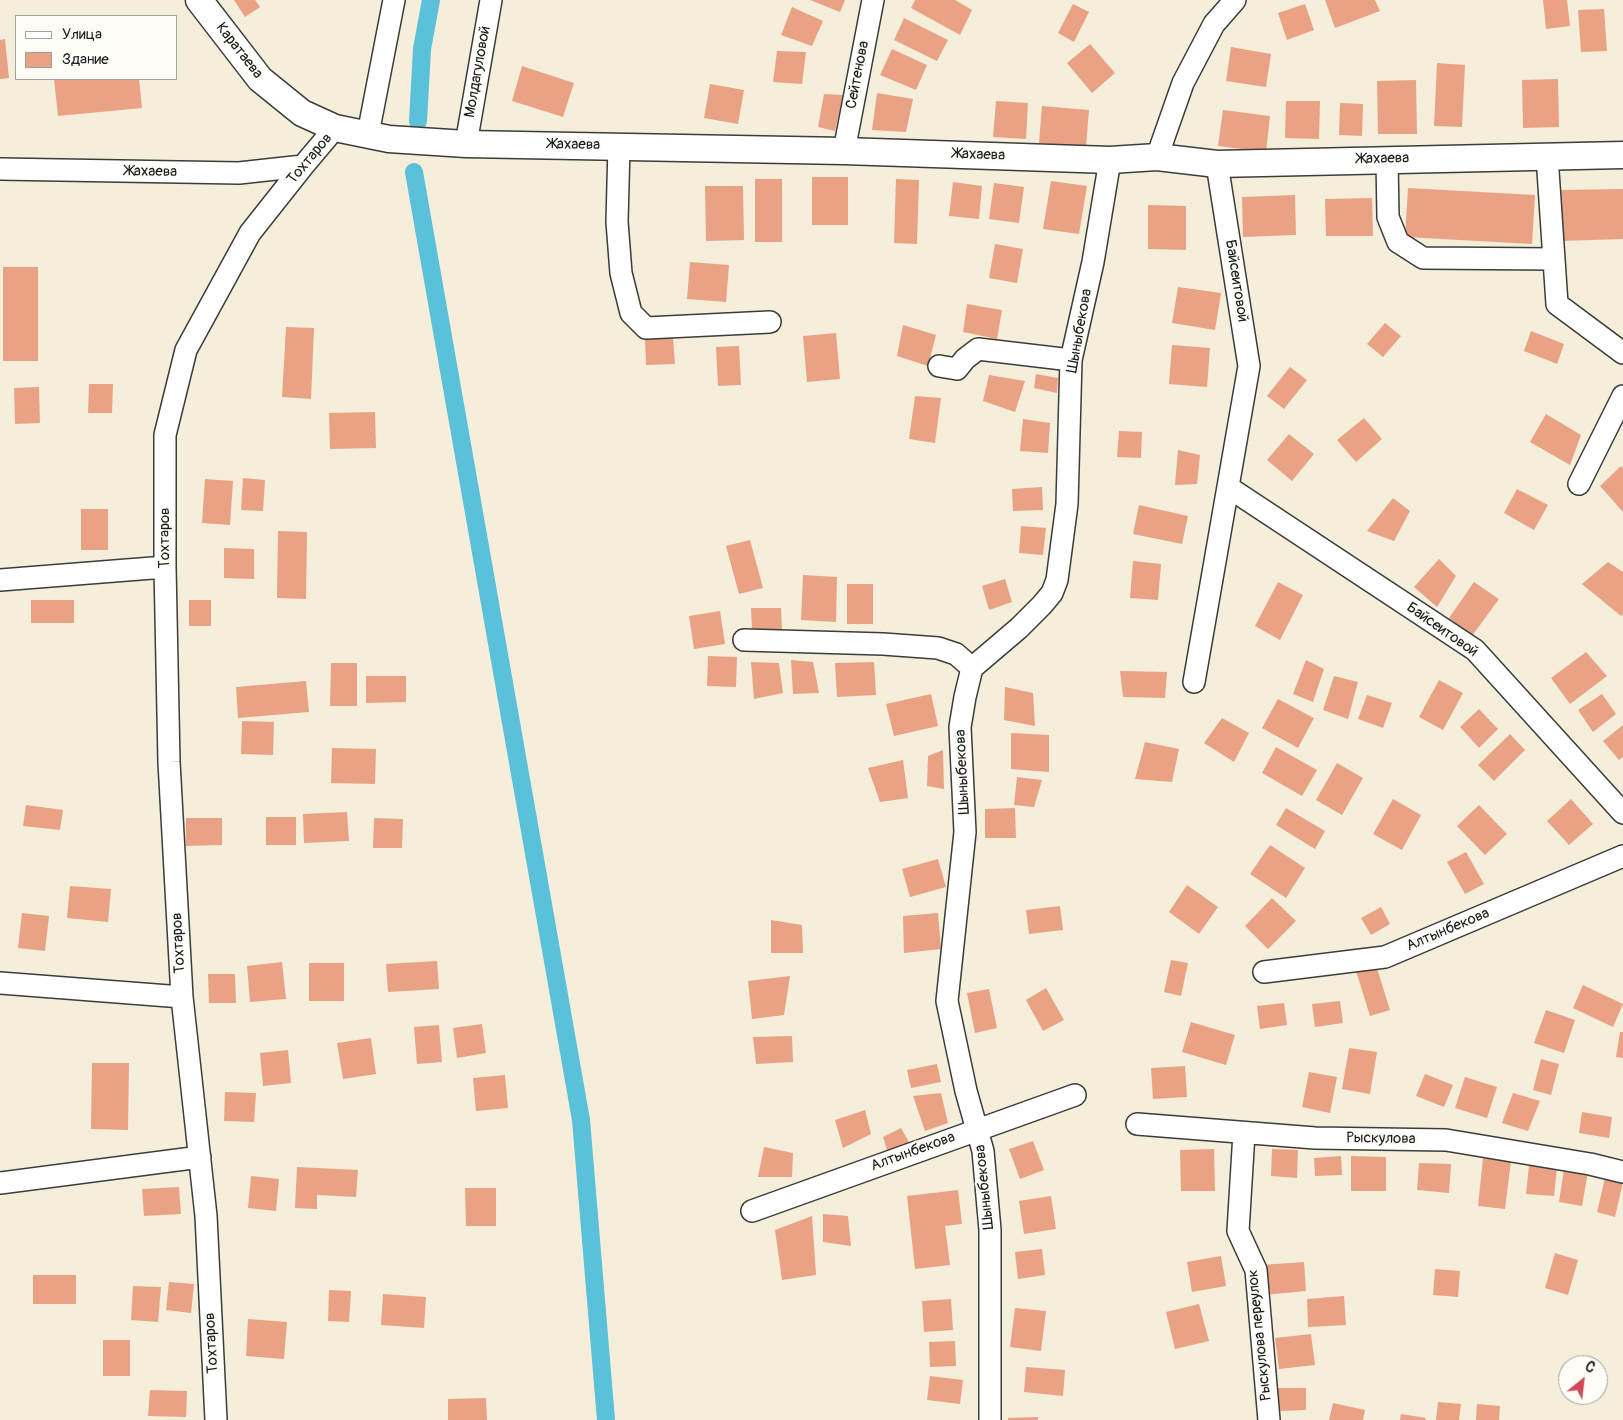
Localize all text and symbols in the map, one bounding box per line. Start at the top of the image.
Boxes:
legend [15,15,178,80]
street label: Каратаева [212,19,266,83]
text: Улица [62,25,102,44]
street label: Молдагуловой [461,25,495,119]
street label: Сейтенова [843,40,873,110]
text: Здание [62,50,109,69]
street label: Тохтаров [284,130,336,188]
street label: Жахаева [548,136,600,154]
street label: Жахаева [953,145,1005,165]
street label: Жахаева [1357,150,1409,168]
street label: Жахаева [125,163,177,181]
street label: Байсеитовой [1221,239,1251,323]
street label: Шыныбекова [1064,287,1096,375]
street label: Тохтаров [156,508,174,568]
street label: Байсеитовой [1403,599,1481,661]
street label: Шыныбекова [952,729,974,815]
street label: Алтынбекова [1404,904,1492,956]
street label: Тохтаров [168,912,190,974]
street label: Алтынбекова [868,1128,958,1176]
street label: Рыскулова [1346,1129,1416,1149]
street label: Шыныбекова [972,1144,998,1230]
street label: Рыскулова переулок [1244,1268,1276,1402]
street label: Тохтаров [201,1312,223,1374]
north arrow [1558,1355,1608,1405]
text: С [1582,1358,1598,1377]

